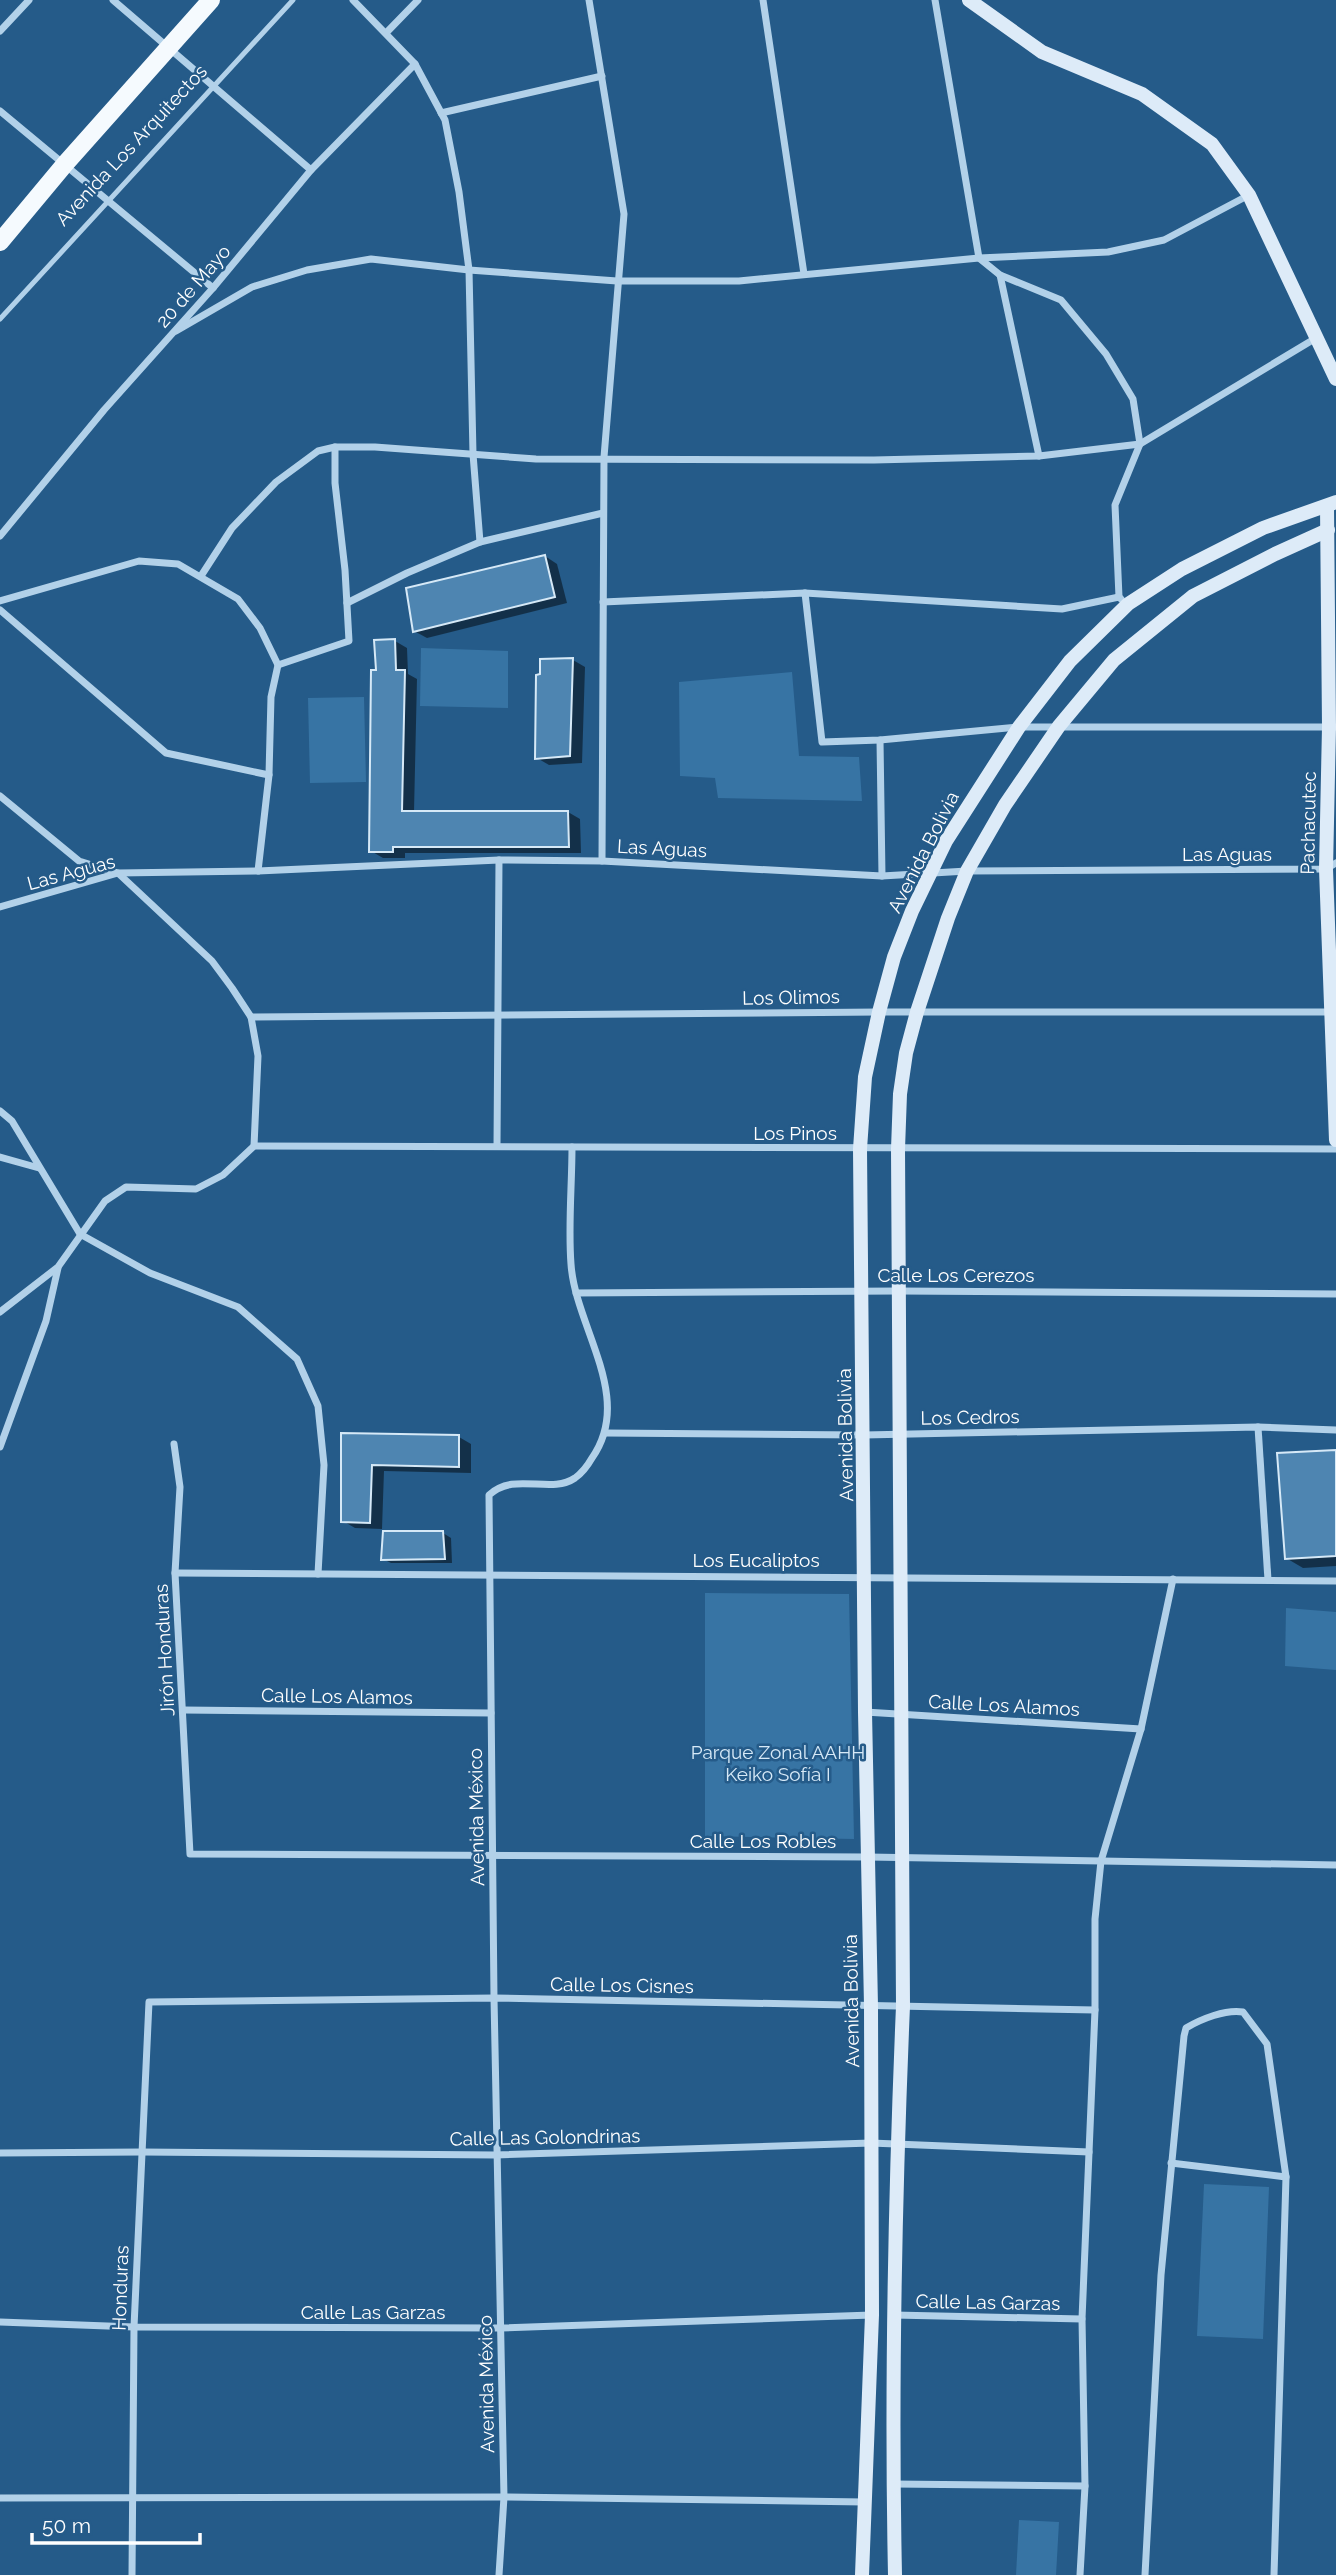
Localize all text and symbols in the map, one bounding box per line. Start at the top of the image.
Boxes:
street label: Avenida Los Arquitectos [51,60,211,230]
street label: 20 de Mayo [151,240,235,332]
street label: Pachacutec [1296,771,1320,875]
street label: Avenida Bolivia [883,788,963,916]
street label: Las Aguas [616,835,708,861]
street label: Las Aguas [1182,843,1272,865]
street label: Las Aguas [25,850,117,894]
street label: Los Olimos [742,985,840,1009]
street label: Los Pinos [753,1122,837,1144]
street label: Calle Los Cerezos [877,1264,1035,1286]
street label: Avenida Bolivia [833,1368,857,1502]
street label: Los Cedros [920,1405,1020,1429]
street label: Los Eucaliptos [692,1549,820,1571]
street label: Jirón Honduras [150,1583,178,1717]
street label: Calle Los Alamos [261,1684,413,1708]
street label: Calle Los Alamos [928,1690,1080,1720]
park label: Parque Zonal AAHH Keiko Sofía I [691,1741,865,1785]
street label: Avenida México [464,1748,488,1886]
street label: Calle Los Robles [690,1830,836,1852]
street label: Avenida Bolivia [839,1934,863,2068]
street label: Calle Los Cisnes [550,1973,694,1997]
street label: Calle Las Golondrinas [449,2124,641,2150]
street label: Honduras [108,2245,132,2331]
street label: Calle Las Garzas [915,2290,1061,2314]
street label: Calle Las Garzas [301,2301,445,2323]
street label: Avenida México [474,2315,498,2453]
scale bar [32,2502,200,2546]
text: 50 m [42,2513,91,2538]

